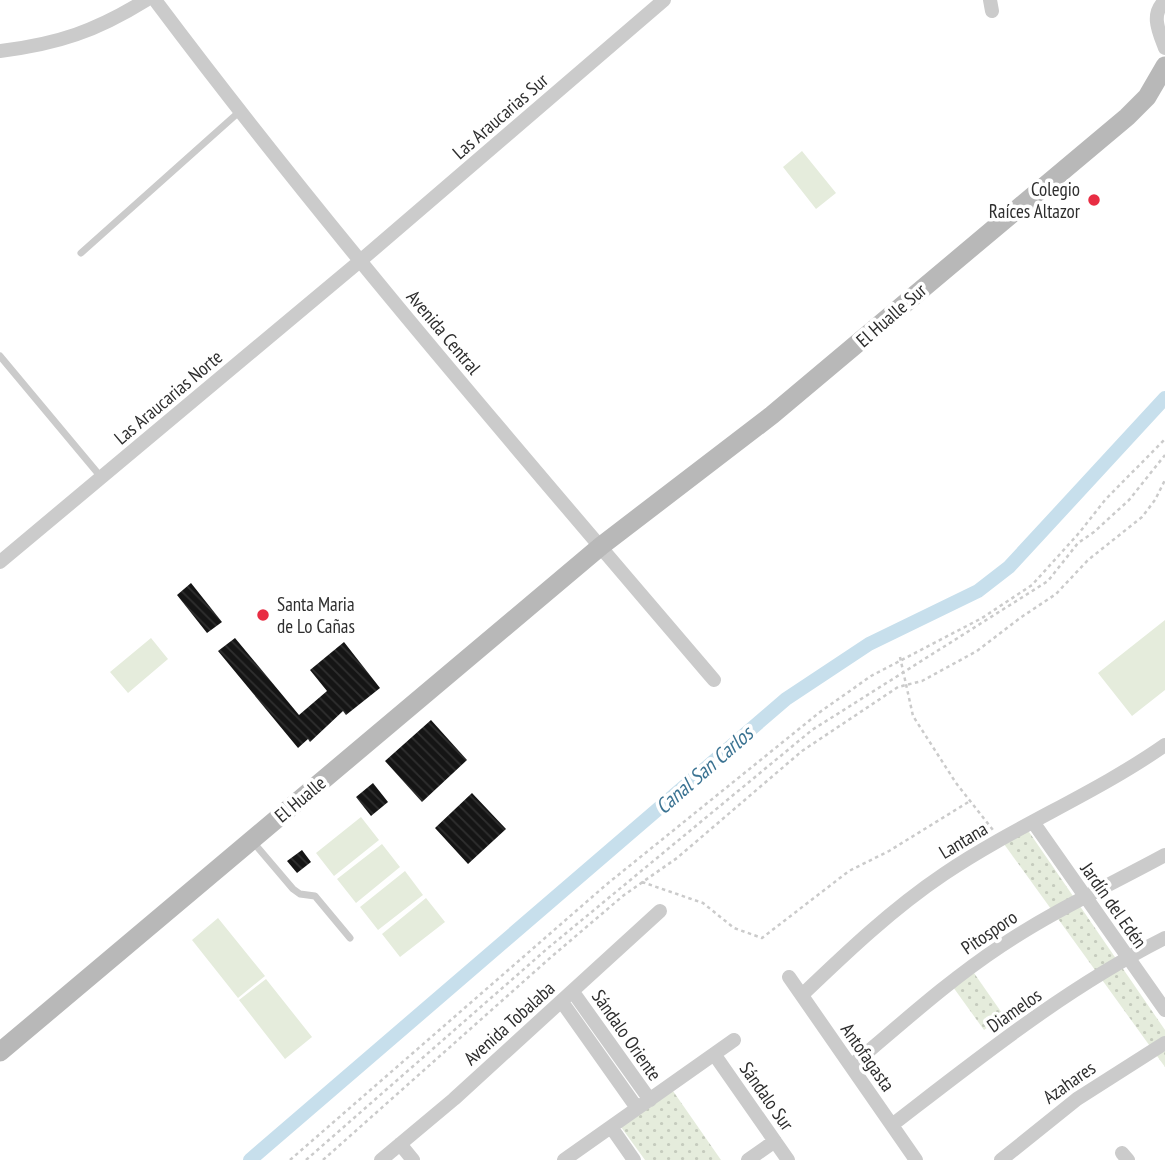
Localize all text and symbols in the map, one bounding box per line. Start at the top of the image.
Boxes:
street label: Las Araucarias Sur [447,68,553,164]
place label: Colegio Raíces Altazor [989,177,1081,223]
marker: Colegio Raíces Altazor [1086,192,1102,208]
street label: El Hualle Sur [851,278,932,352]
street label: Avenida Central [402,285,487,380]
street label: Las Araucarias Norte [109,345,227,449]
place label: Santa Maria de Lo Cañas [277,592,355,638]
marker: Santa Maria de Lo Cañas [255,607,271,623]
water label: Canal San Carlos [650,719,760,820]
street label: El Hualle [270,771,331,827]
street label: Lantana [934,816,992,864]
street label: Jardín del Edén [1075,857,1152,953]
street label: Pitosporo [956,905,1022,959]
street label: Avenida Tobalaba [459,976,559,1070]
street label: Diamelos [982,983,1046,1037]
street label: Sándalo Oriente [587,985,667,1085]
street label: Antofagasta [836,1018,900,1096]
street label: Azahares [1038,1055,1100,1109]
street label: Sándalo Sur [735,1057,800,1136]

